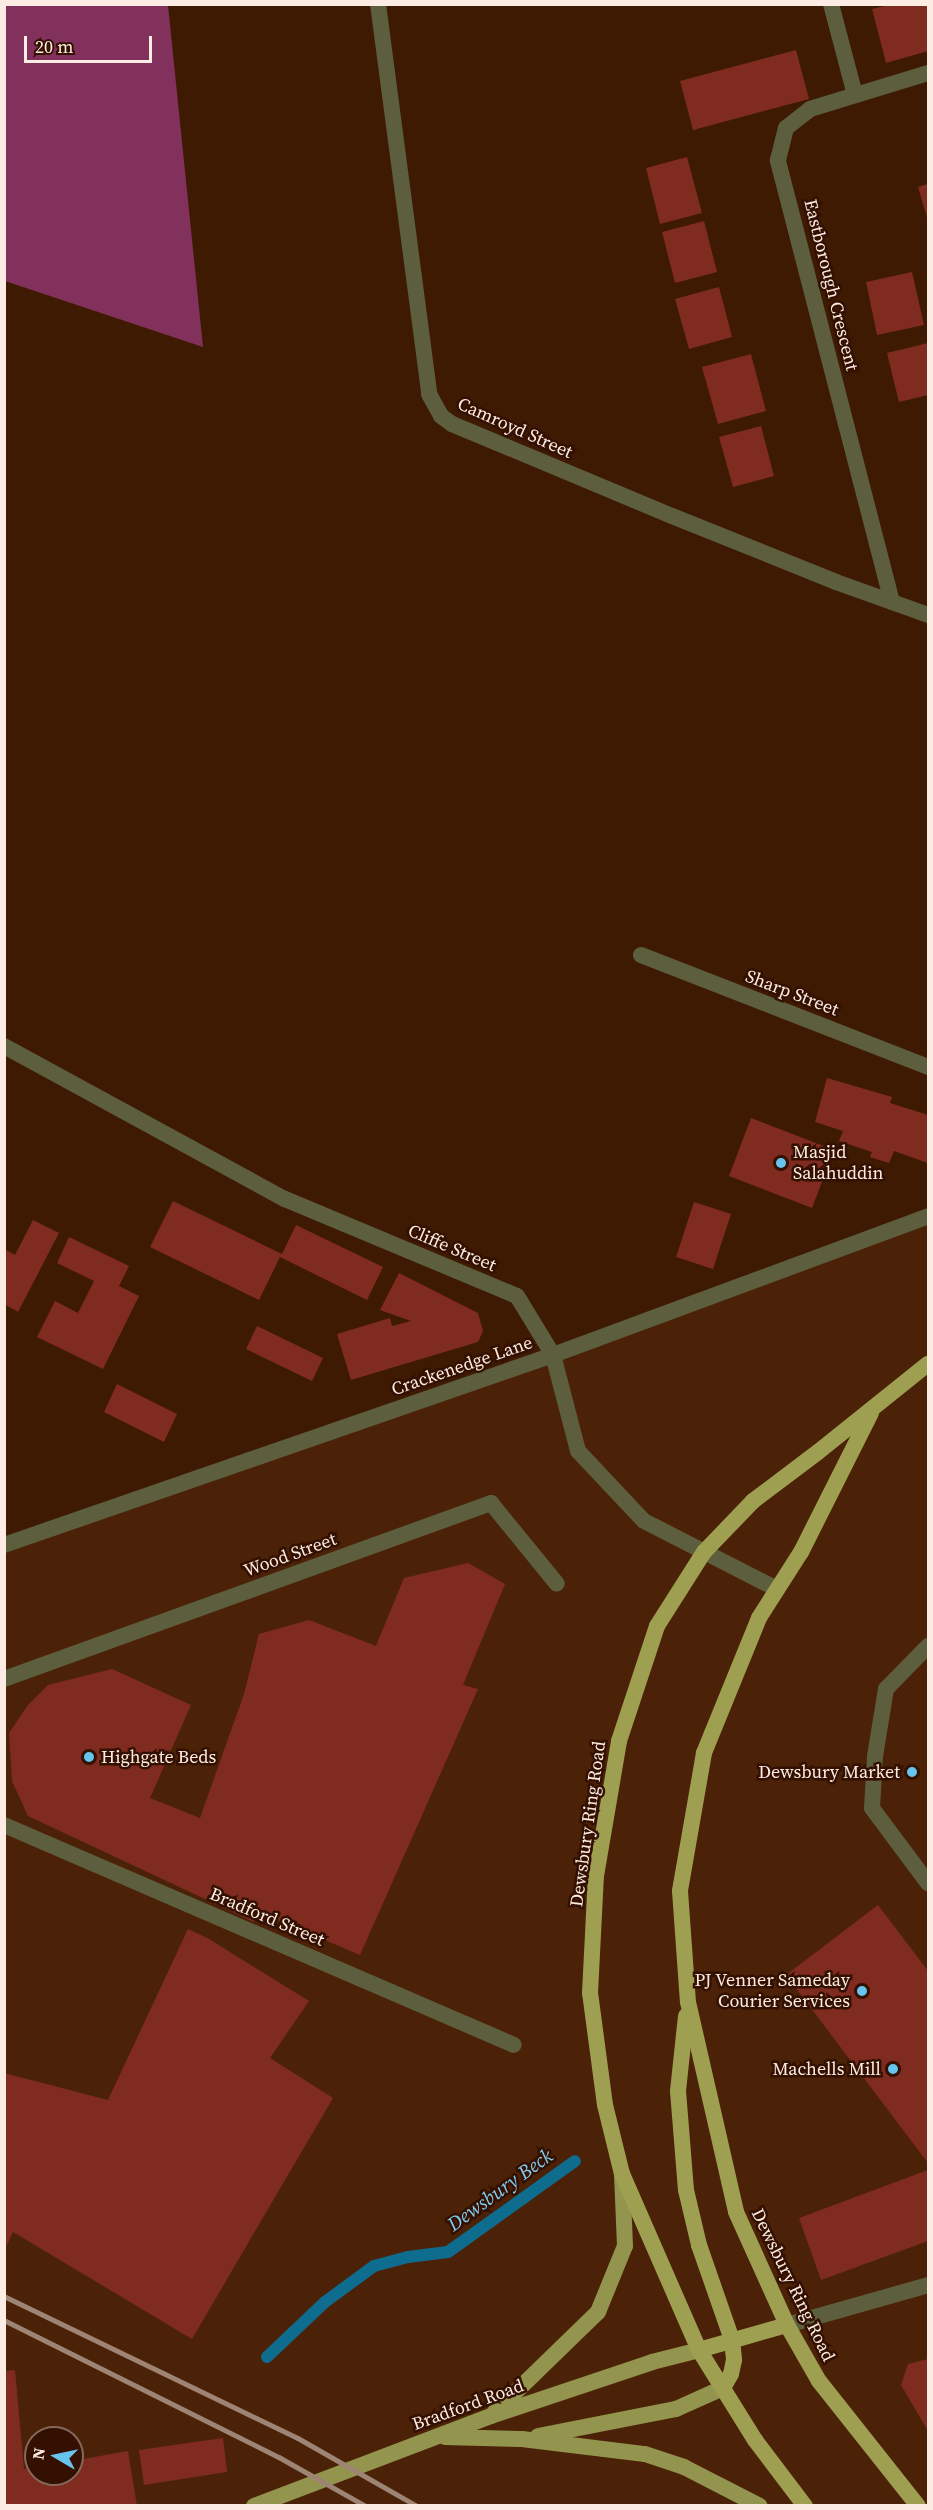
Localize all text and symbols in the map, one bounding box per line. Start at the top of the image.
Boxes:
scale bar [27,24,154,62]
text: 20 m [35,34,73,59]
street label: Eastborough Crescent [799,197,863,373]
street label: Camroyd Street [454,393,576,463]
street label: Sharp Street [742,965,842,1021]
place label: Masjid Salahuddin [793,1142,883,1184]
marker: Masjid Salahuddin [774,1156,788,1170]
street label: Cliffe Street [405,1220,499,1276]
street label: Crackenedge Lane [389,1332,535,1400]
street label: Wood Street [241,1528,339,1582]
street label: Dewsbury Ring Road [566,1740,610,1908]
place label: Highgate Beds [101,1746,216,1768]
marker: Highgate Beds [82,1750,96,1764]
place label: Dewsbury Market [758,1761,900,1783]
marker: Dewsbury Market [905,1765,919,1779]
street label: Bradford Street [206,1883,328,1951]
place label: PJ Venner Sameday Courier Services [694,1970,850,2012]
marker: PJ Venner Sameday Courier Services [855,1984,869,1998]
place label: Machells Mill [772,2058,881,2080]
marker: Machells Mill [886,2062,900,2076]
water label: Dewsbury Beck [443,2144,557,2236]
street label: Dewsbury Ring Road [747,2205,839,2365]
street label: Bradford Road [409,2375,527,2435]
north arrow [24,2426,84,2486]
text: N [26,2446,50,2461]

